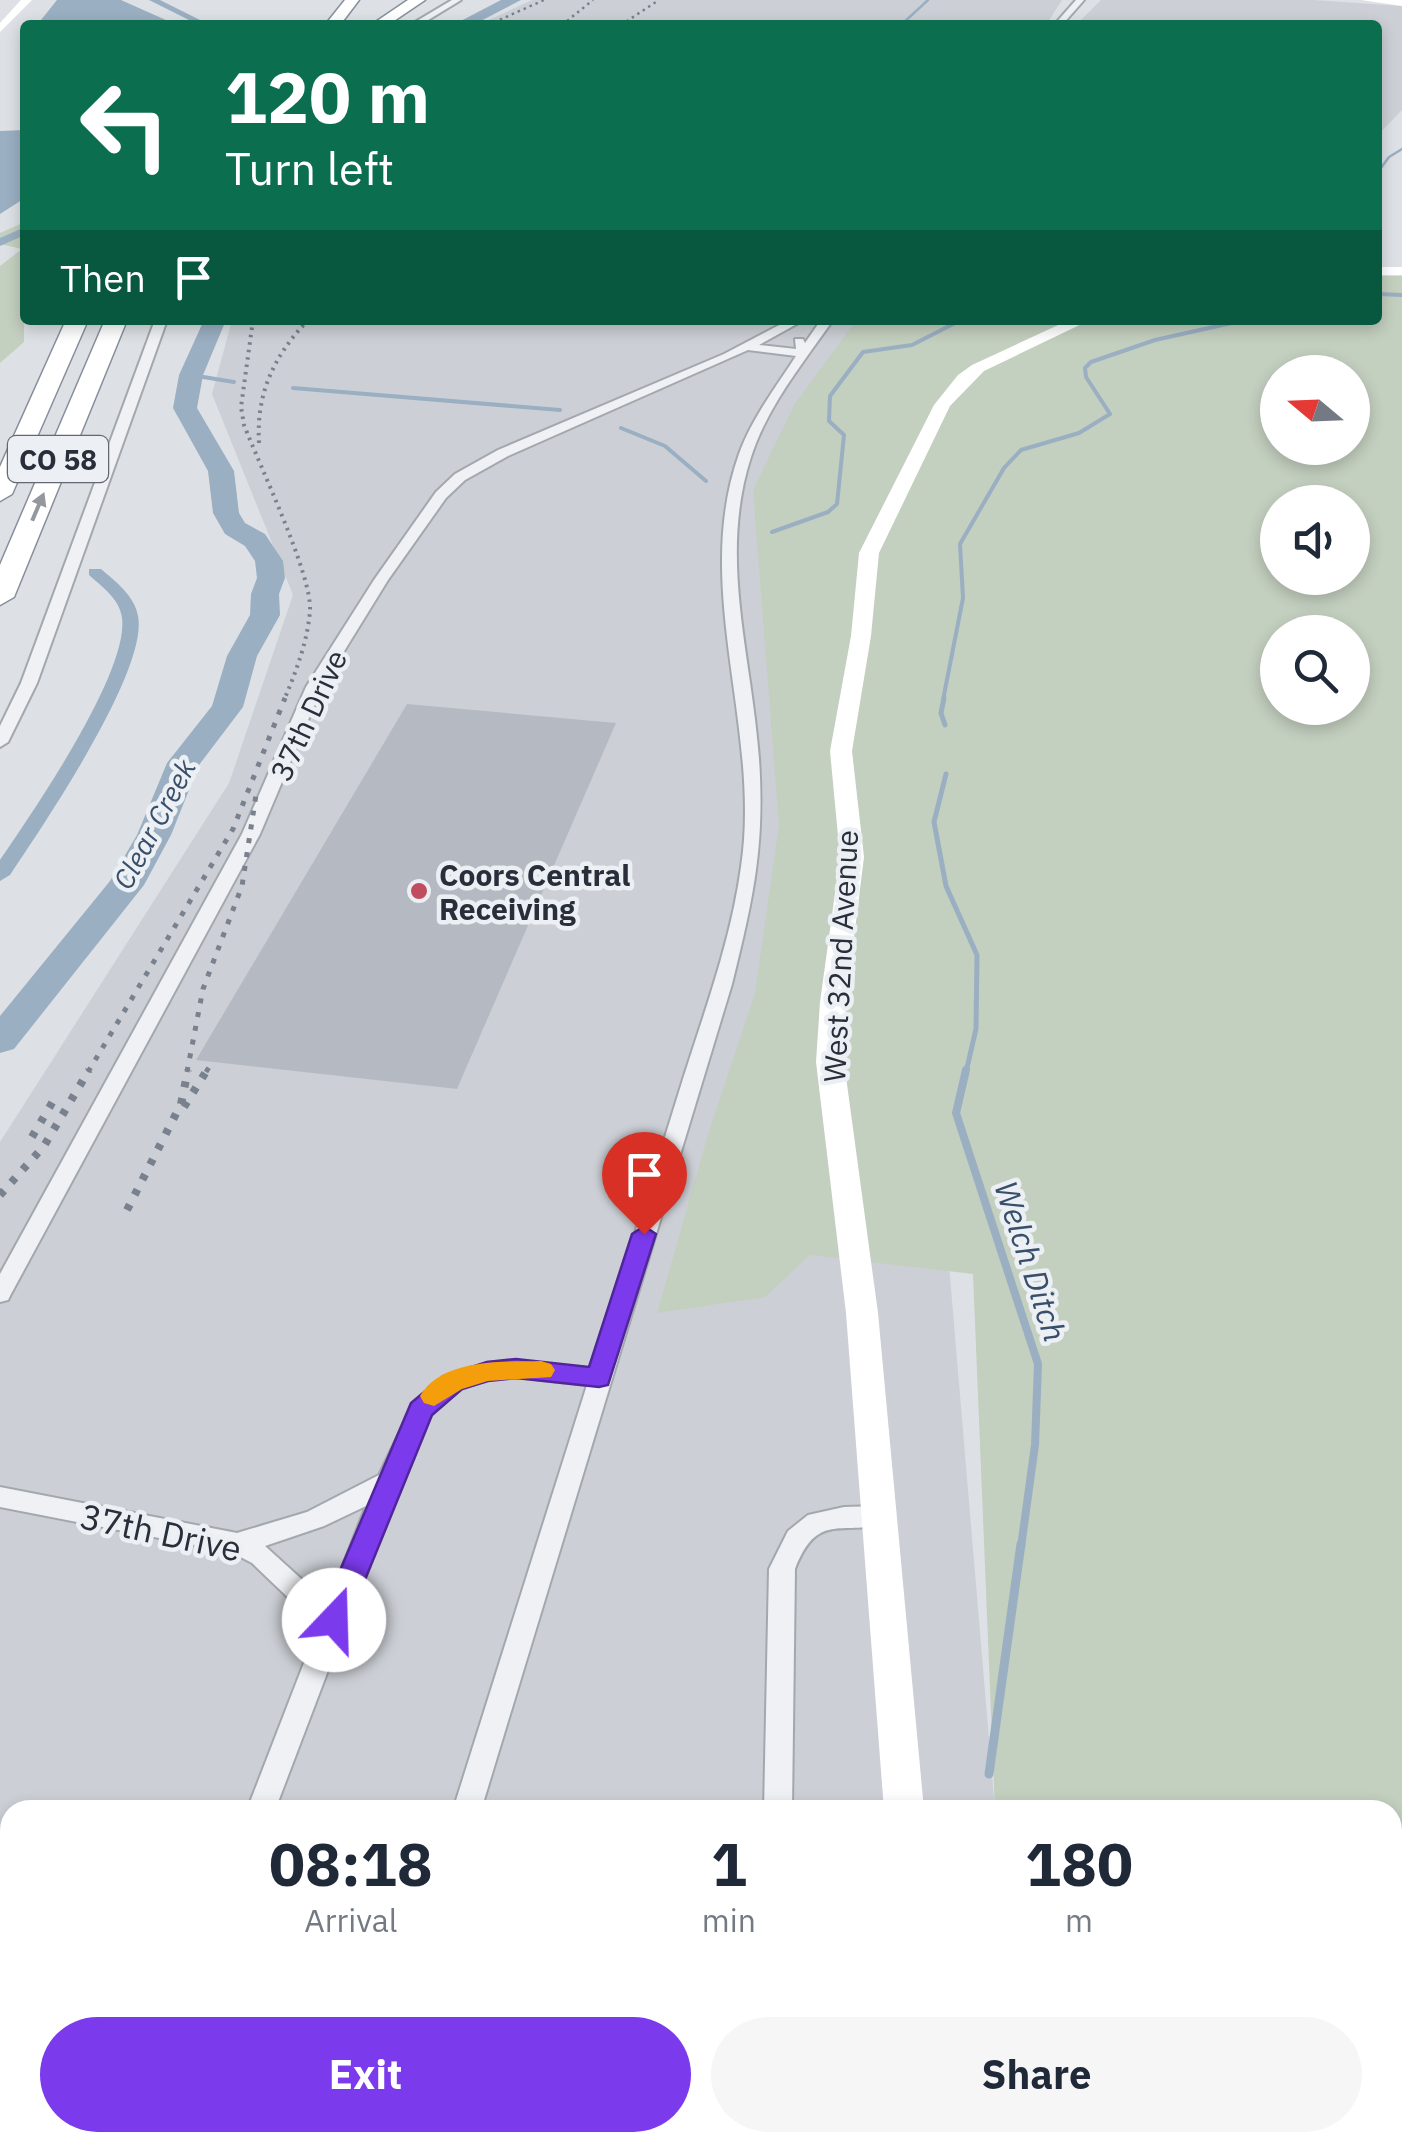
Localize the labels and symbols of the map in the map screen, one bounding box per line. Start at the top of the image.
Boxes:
north arrow [1260,355,1370,465]
road number: CO 58 [8,436,108,482]
one-way arrow [30,492,46,522]
street label: 37th Drive [261,643,355,787]
water label: Clear Creek [104,752,204,895]
street label: West 32nd Avenue [814,829,866,1083]
place label: Coors Central Receiving [439,855,630,928]
marker: Coors Central Receiving [408,880,430,902]
pin [602,1132,687,1235]
water label: Welch Ditch [985,1175,1077,1347]
street label: 37th Drive [76,1492,246,1572]
position arrow [282,1568,386,1672]

